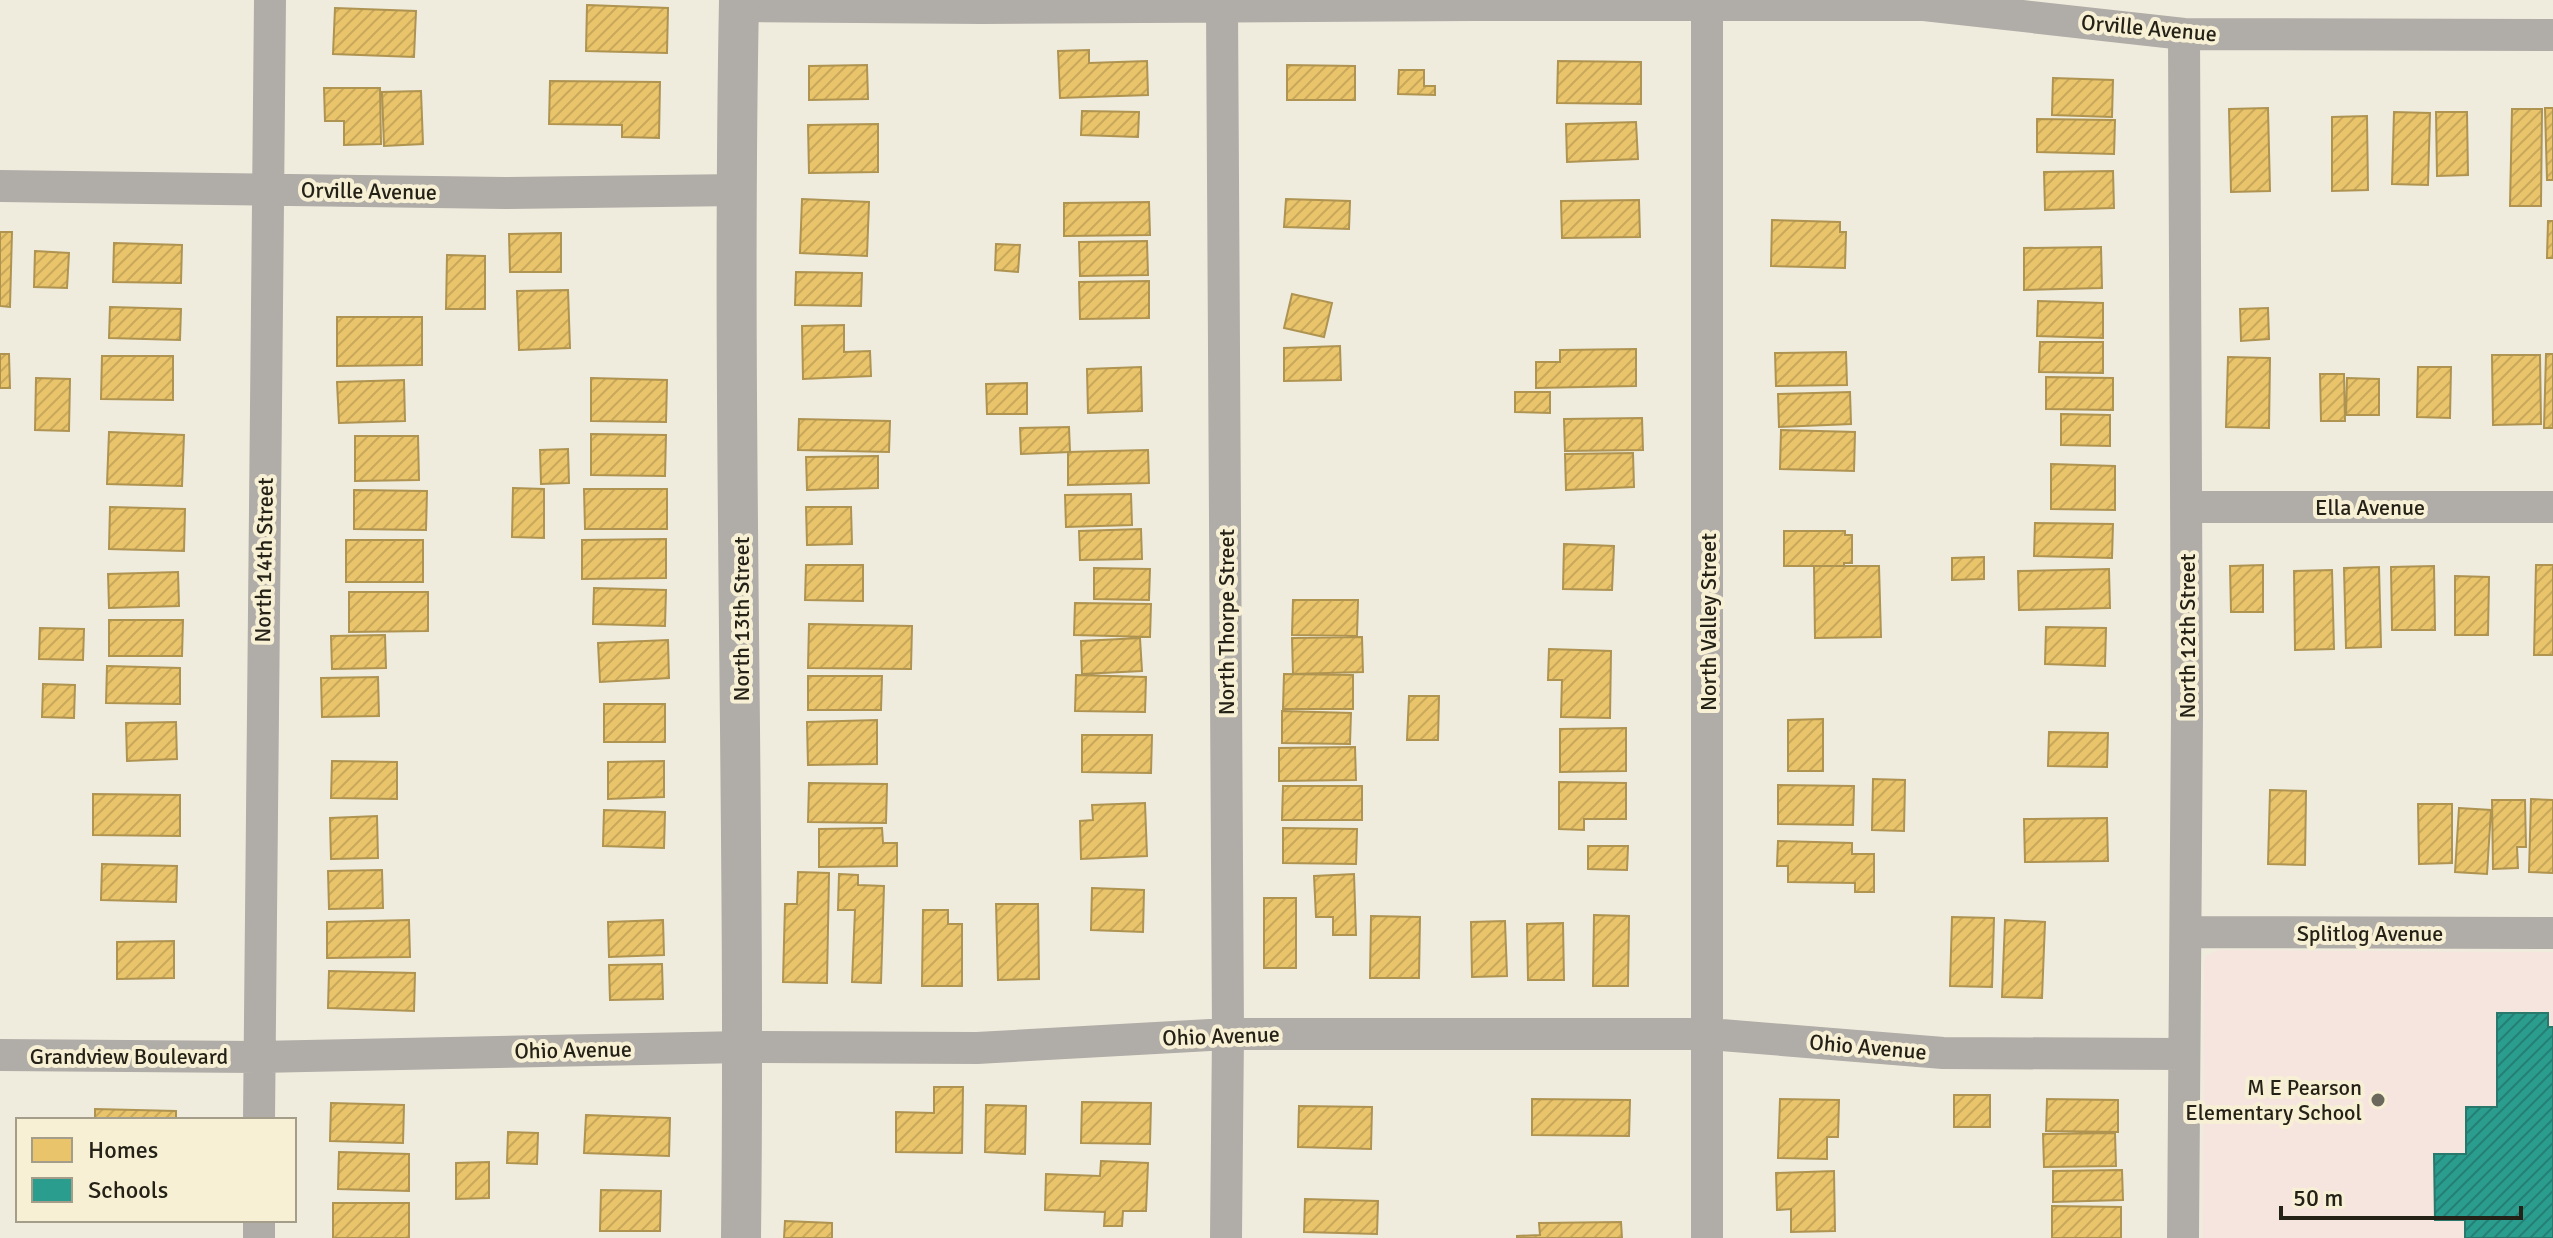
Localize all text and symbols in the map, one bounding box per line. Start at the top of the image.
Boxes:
street label: Orville Avenue [2080,9,2218,47]
street label: Orville Avenue [301,176,437,206]
street label: North 14th Street [249,477,279,643]
street label: Ella Avenue [2315,494,2425,521]
street label: North Thorpe Street [1213,528,1240,715]
street label: North Valley Street [1695,533,1722,711]
street label: North 13th Street [728,536,755,702]
street label: North 12th Street [2174,553,2201,719]
street label: Splitlog Avenue [2297,920,2443,947]
street label: Ohio Avenue [1162,1020,1280,1052]
street label: Ohio Avenue [1808,1028,1928,1066]
street label: Ohio Avenue [514,1035,632,1065]
street label: Grandview Boulevard [30,1043,228,1070]
place label: M E Pearson Elementary School [2185,1074,2362,1126]
marker: M E Pearson Elementary School [2369,1091,2387,1109]
legend [16,1118,296,1222]
text: Homes [88,1135,158,1165]
scale bar [2281,1170,2521,1220]
text: Schools [88,1175,168,1205]
text: 50 m [2293,1183,2343,1213]

